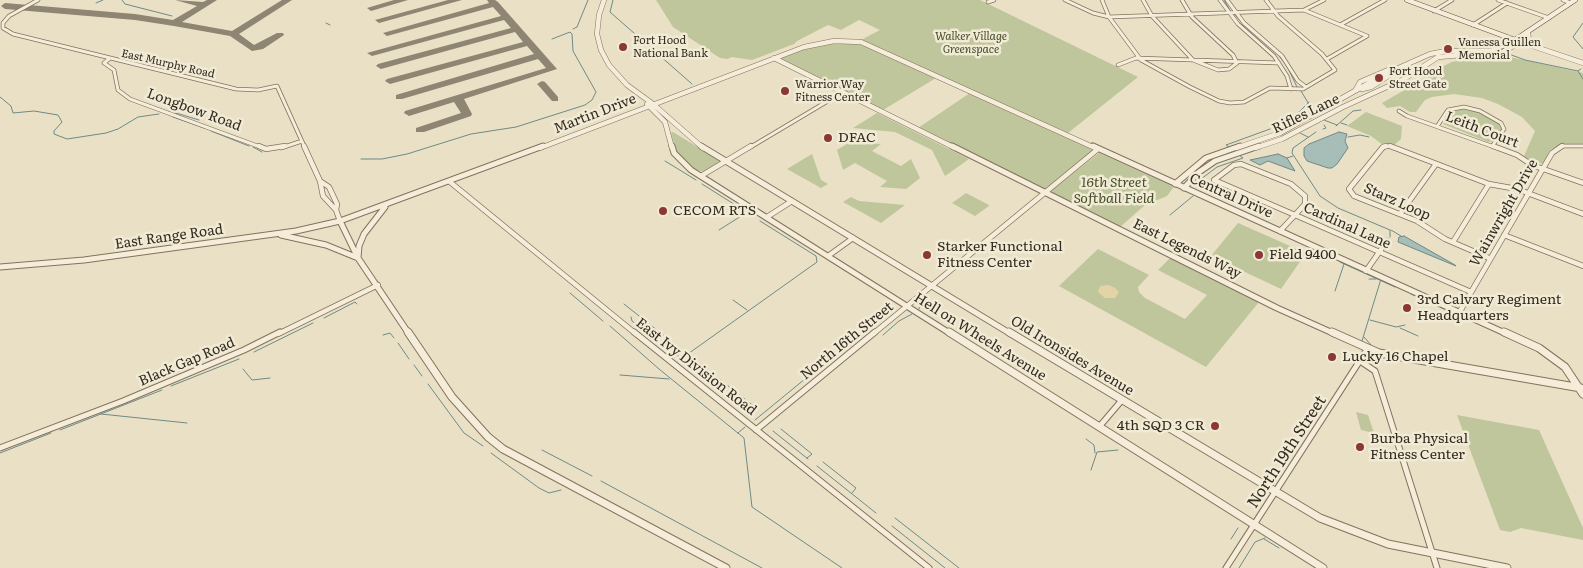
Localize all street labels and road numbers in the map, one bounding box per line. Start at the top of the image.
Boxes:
street label: East Murphy Road [120,47,216,81]
street label: Longbow Road [145,85,243,135]
street label: Rifles Lane [1270,90,1342,138]
street label: Martin Drive [551,91,639,137]
street label: Leith Court [1443,108,1521,152]
street label: Wainwright Drive [1466,156,1542,270]
street label: Central Drive [1187,170,1275,222]
street label: Starz Loop [1361,180,1433,224]
street label: Cardinal Lane [1301,199,1393,253]
street label: East Legends Way [1130,215,1244,283]
street label: East Range Road [114,221,224,253]
street label: Hell on Wheels Avenue [911,289,1049,385]
street label: North 16th Street [797,298,897,384]
street label: Old Ironsides Avenue [1007,313,1137,399]
street label: East Ivy Division Road [632,315,760,419]
street label: Black Gap Road [136,334,238,390]
street label: North 19th Street [1243,392,1331,512]

